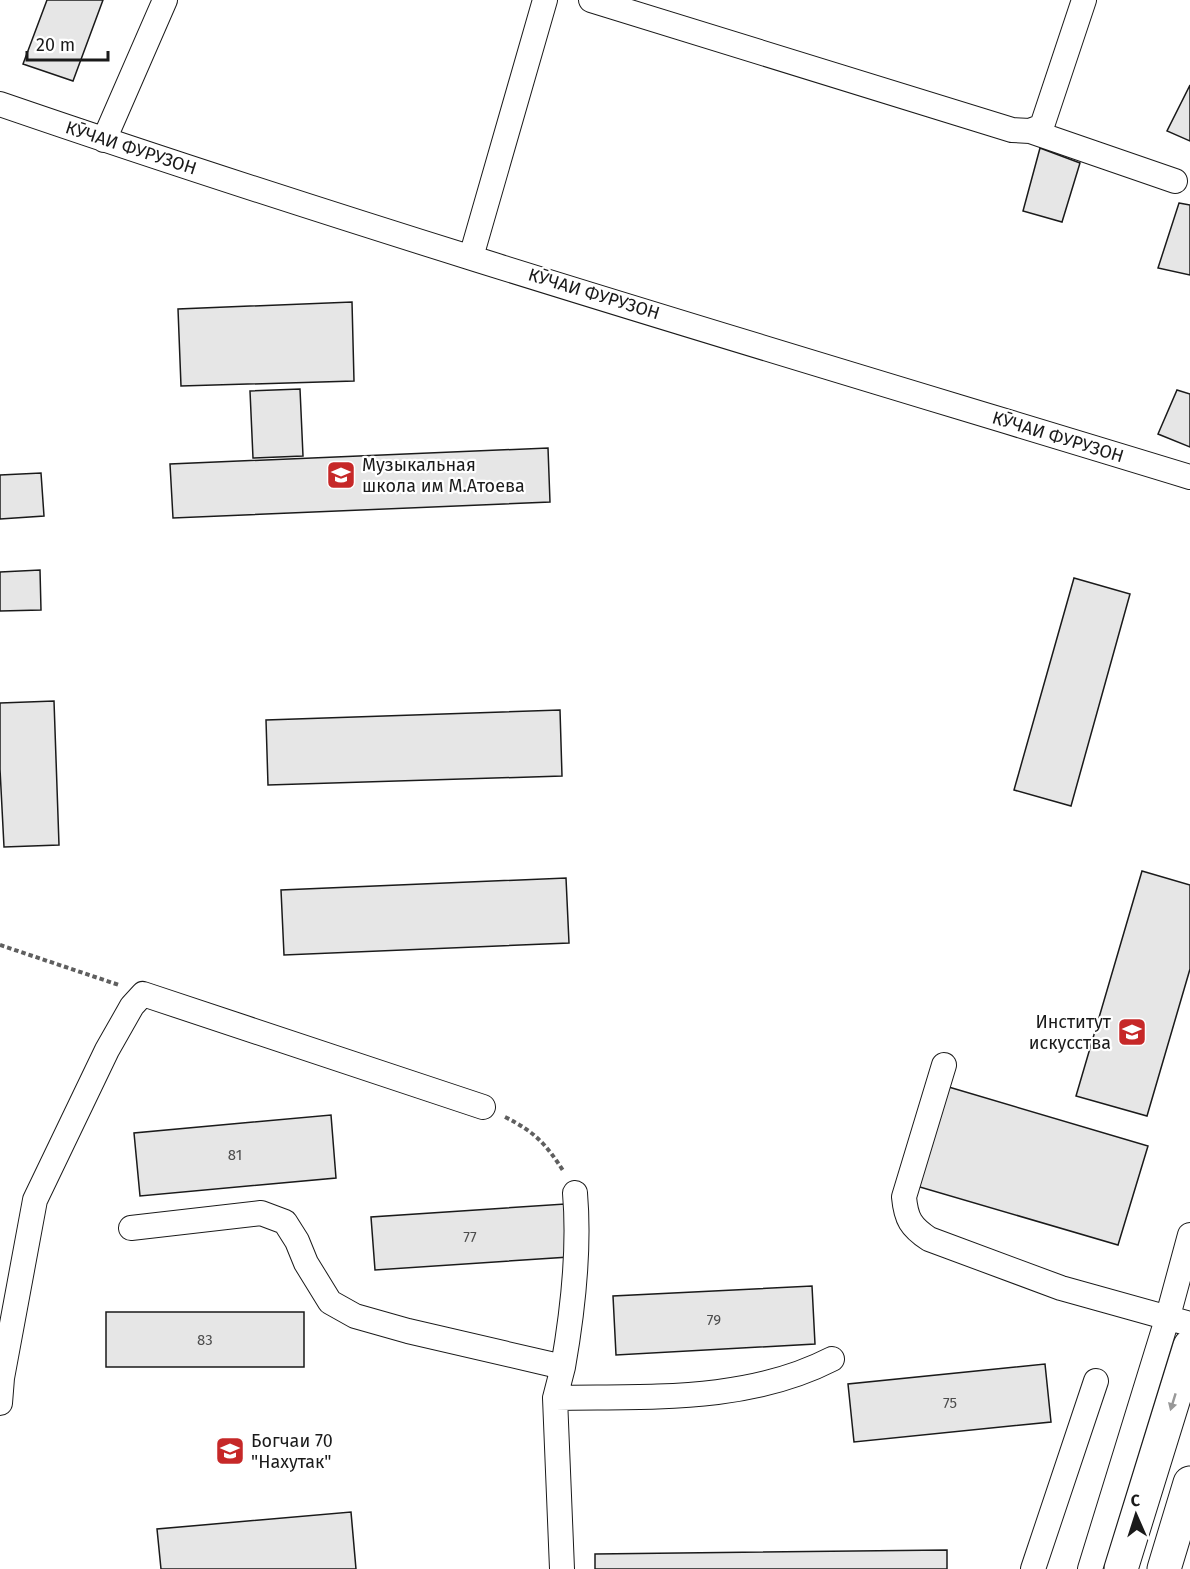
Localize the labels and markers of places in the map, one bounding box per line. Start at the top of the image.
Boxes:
place label: Музыкальная школа им М.Атоева [362,454,525,497]
school or university icon: Музыкальная школа им М.Атоева [325,459,357,491]
place label: Институт искусства [1029,1011,1112,1054]
school or university icon: Институт искусства [1116,1016,1148,1048]
place label: Богчаи 70 "Нахутак" [251,1430,333,1473]
school or university icon: Богчаи 70 "Нахутак" [214,1435,246,1467]

